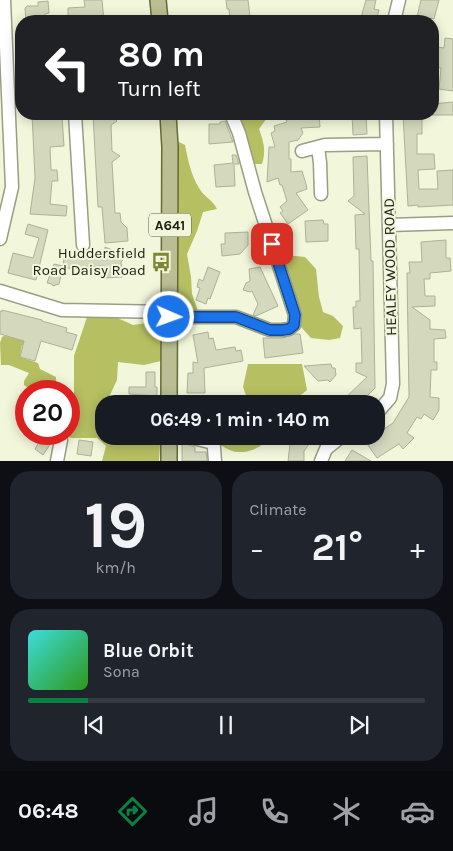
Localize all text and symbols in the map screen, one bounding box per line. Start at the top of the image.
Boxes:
text: 80 m [118,34,205,75]
icon: left [35,35,100,100]
text: Turn left [118,76,201,102]
street label: HEALEY WOOD ROAD [380,198,400,336]
road number: A641 [149,214,191,236]
pin [251,223,293,265]
icon: arrive [258,230,286,258]
place label: Huddersfield Road Daisy Road [33,244,146,279]
bus stop icon: Huddersfield Road Daisy Road [150,251,172,273]
position arrow [142,290,194,342]
speed limit sign: 20 [15,380,80,445]
text: 06:49 · 1 min · 140 m [150,409,330,431]
text: 19 [84,487,147,563]
text: Climate [250,500,307,519]
text: 21° [312,525,363,570]
text: − [250,532,264,565]
text: + [410,532,425,565]
text: km/h [95,558,136,577]
text: Blue Orbit [103,640,194,662]
text: Sona [103,662,140,681]
icon: previous [80,711,108,739]
icon: pause [212,711,240,739]
icon: next [345,711,373,739]
icon: directions [115,794,150,829]
icon: music [186,794,221,829]
icon: phone [257,794,292,829]
icon: climate [329,794,364,829]
icon: car [400,794,435,829]
text: 06:48 [18,798,79,824]

